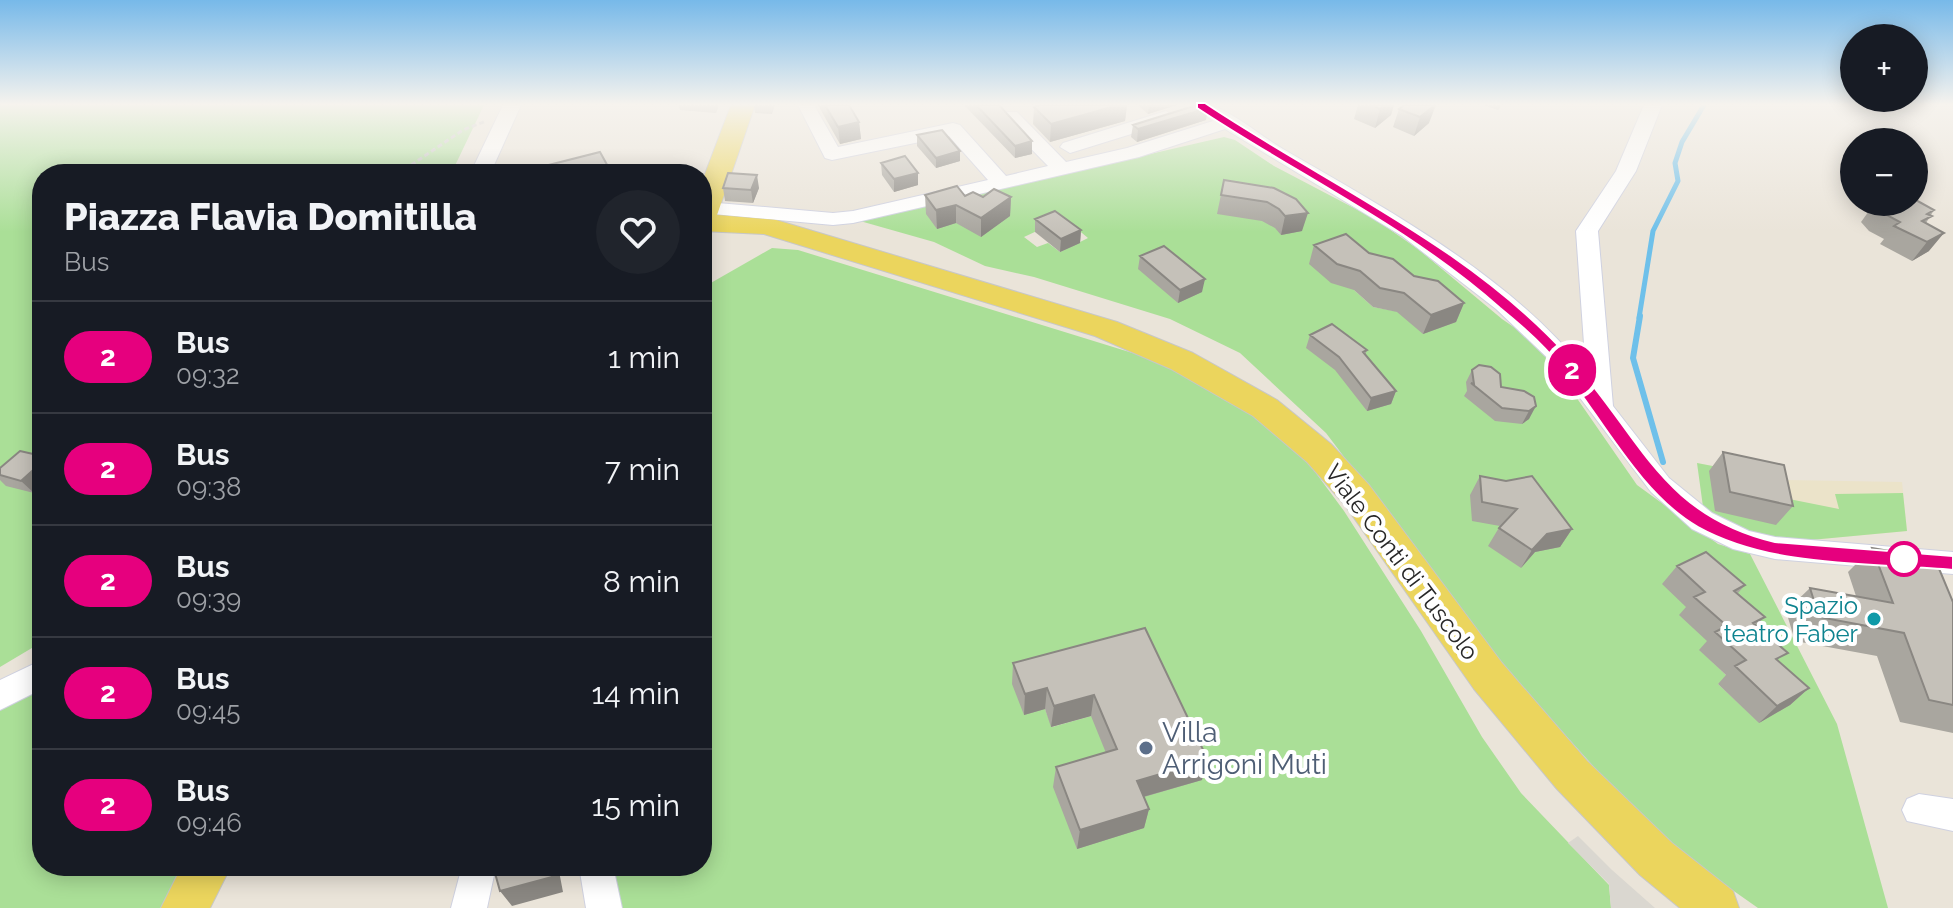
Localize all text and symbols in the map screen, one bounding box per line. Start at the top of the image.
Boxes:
map controls [1840,24,1928,216]
button: + [1840,24,1928,112]
button: − [1840,128,1928,216]
button: heart [596,190,680,274]
text: Piazza Flavia Domitilla [64,194,477,239]
text: Bus [64,247,109,277]
text: Bus [176,325,230,360]
text: 2 [100,340,116,373]
text: 1 min [608,340,680,375]
line badge: 2 [1546,344,1598,396]
text: 2 [1564,353,1580,386]
text: 09:32 [176,360,239,390]
text: Bus [176,437,230,472]
text: 2 [100,452,116,485]
text: 7 min [605,452,680,487]
street label: Viale Conti di Tuscolo [1319,458,1485,666]
text: 09:38 [176,472,241,502]
unlabelled marker [1887,542,1921,576]
text: Bus [176,549,230,584]
text: 2 [100,564,116,597]
text: 8 min [603,564,680,599]
text: 09:39 [176,584,241,614]
place label: Spazio teatro Faber [1724,591,1859,648]
marker: Spazio teatro Faber [1865,610,1883,628]
text: Bus [176,661,230,696]
text: 2 [100,676,116,709]
text: 14 min [592,676,680,711]
text: 09:45 [176,696,240,726]
place label: Villa Arrigoni Muti [1162,716,1327,781]
marker: Villa Arrigoni Muti [1137,739,1155,757]
text: Bus [176,773,230,808]
text: 2 [100,788,116,821]
text: 15 min [592,788,680,823]
text: 09:46 [176,808,242,838]

